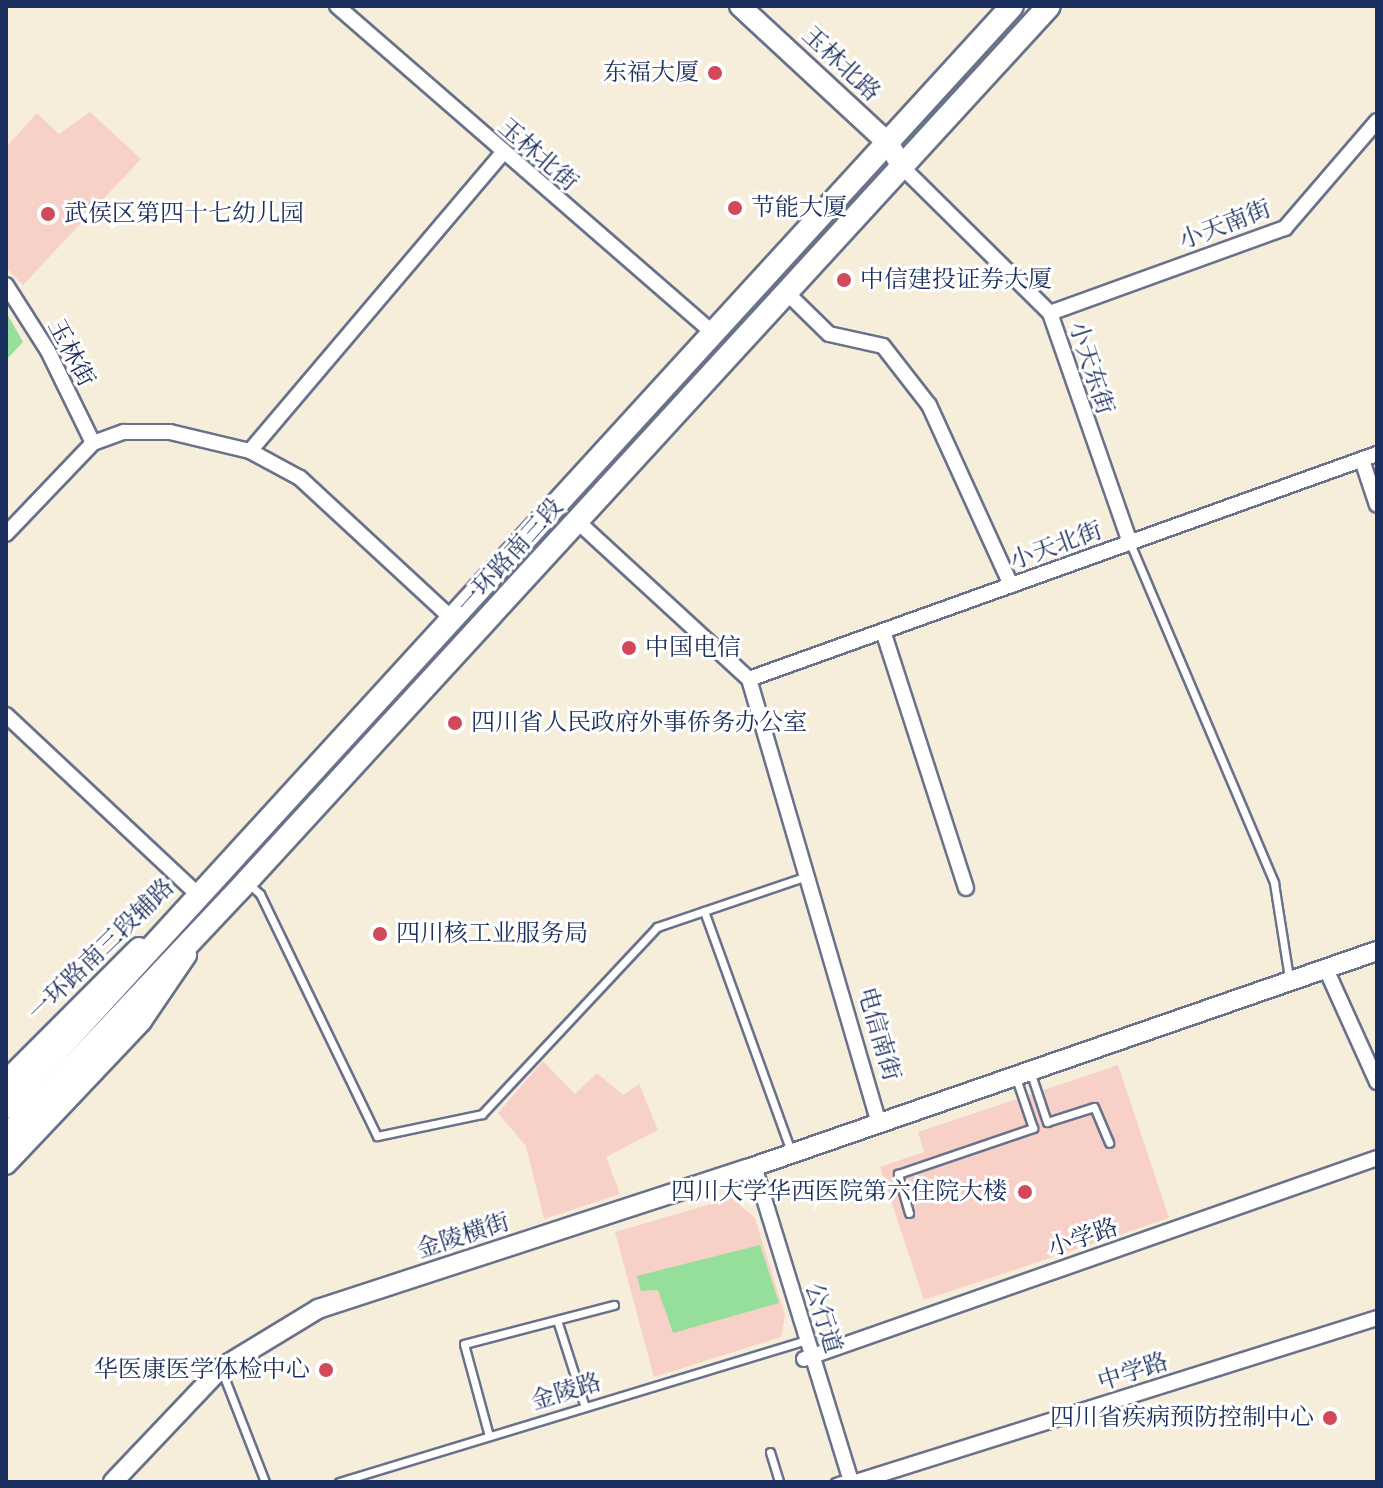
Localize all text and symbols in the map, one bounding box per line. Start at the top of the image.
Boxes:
street label: 玉林北路 [796,21,886,107]
place label: 东福大厦 [603,59,699,87]
marker: 东福大厦 [706,64,724,82]
street label: 玉林北街 [492,113,584,197]
place label: 节能大厦 [751,194,847,222]
street label: 小天南街 [1175,194,1275,256]
marker: 节能大厦 [726,199,744,217]
place label: 武侯区第四十七幼儿园 [64,200,304,228]
marker: 武侯区第四十七幼儿园 [39,205,57,223]
place label: 中信建投证券大厦 [860,266,1052,294]
marker: 中信建投证券大厦 [835,271,853,289]
street label: 玉林街 [41,314,101,392]
street label: 小天东街 [1062,318,1120,418]
street label: 一环路南三段 [451,493,569,619]
street label: 小天北街 [1006,516,1106,576]
place label: 中国电信 [645,634,741,662]
marker: 中国电信 [620,639,638,657]
place label: 四川省人民政府外事侨务办公室 [471,709,807,737]
marker: 四川省人民政府外事侨务办公室 [446,714,464,732]
street label: 一环路南三段辅路 [22,873,180,1027]
place label: 四川核工业服务局 [396,920,588,948]
marker: 四川核工业服务局 [371,925,389,943]
street label: 电信南街 [852,984,906,1084]
place label: 四川大学华西医院第六住院大楼 [671,1178,1007,1206]
marker: 四川大学华西医院第六住院大楼 [1014,1181,1036,1203]
street label: 金陵横街 [413,1207,513,1265]
street label: 小学路 [1044,1213,1122,1263]
street label: 公行道 [799,1279,847,1357]
street label: 中学路 [1094,1347,1172,1397]
place label: 华医康医学体检中心 [94,1356,310,1384]
marker: 华医康医学体检中心 [317,1361,335,1379]
street label: 金陵路 [527,1368,605,1416]
place label: 四川省疾病预防控制中心 [1050,1404,1314,1432]
marker: 四川省疾病预防控制中心 [1321,1409,1339,1427]

